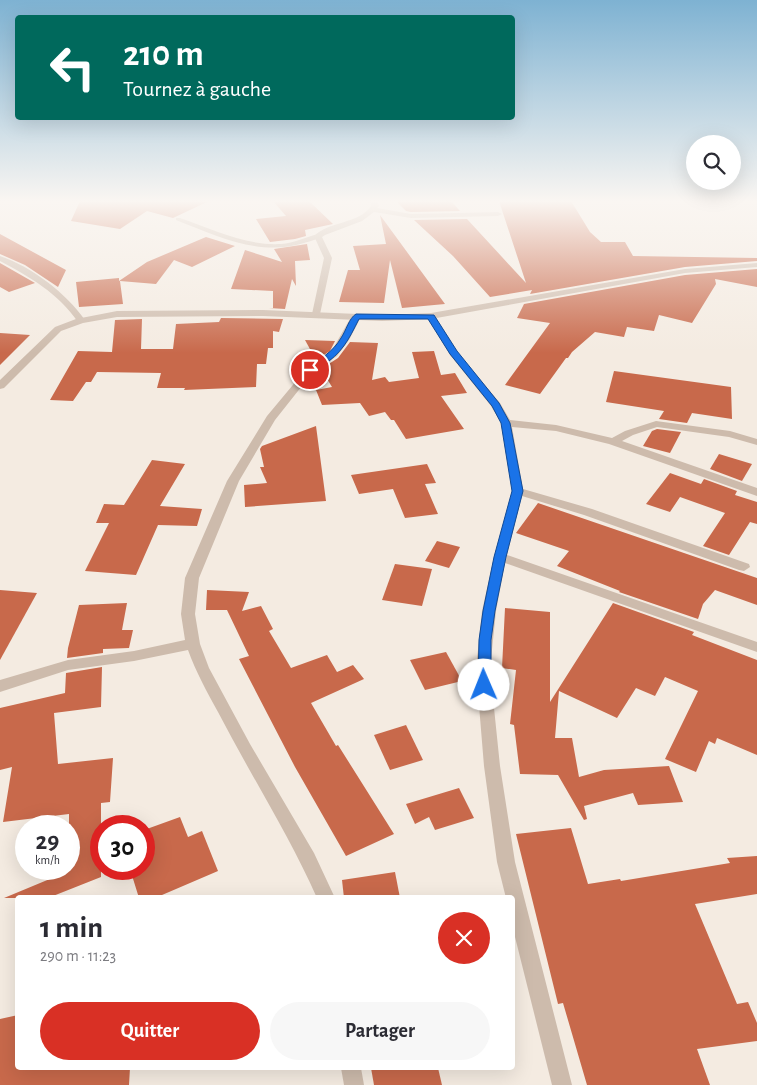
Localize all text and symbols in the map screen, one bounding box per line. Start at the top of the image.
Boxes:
icon: left [40,35,105,100]
text: 210 m [123,37,204,72]
text: Tournez à gauche [123,78,271,100]
map controls [686,135,741,190]
button: search [686,135,741,190]
pin [289,349,331,391]
icon: arrive [296,356,324,384]
position arrow [457,658,509,710]
speed limit sign: 30 [90,815,155,880]
text: 29 [36,829,59,854]
text: km/h [35,854,60,866]
button: close [438,912,490,964]
text: 1 min [40,913,103,943]
text: 290 m · 11:23 [40,948,116,964]
button: Quitter [40,1002,260,1060]
button: Partager [270,1002,490,1060]

